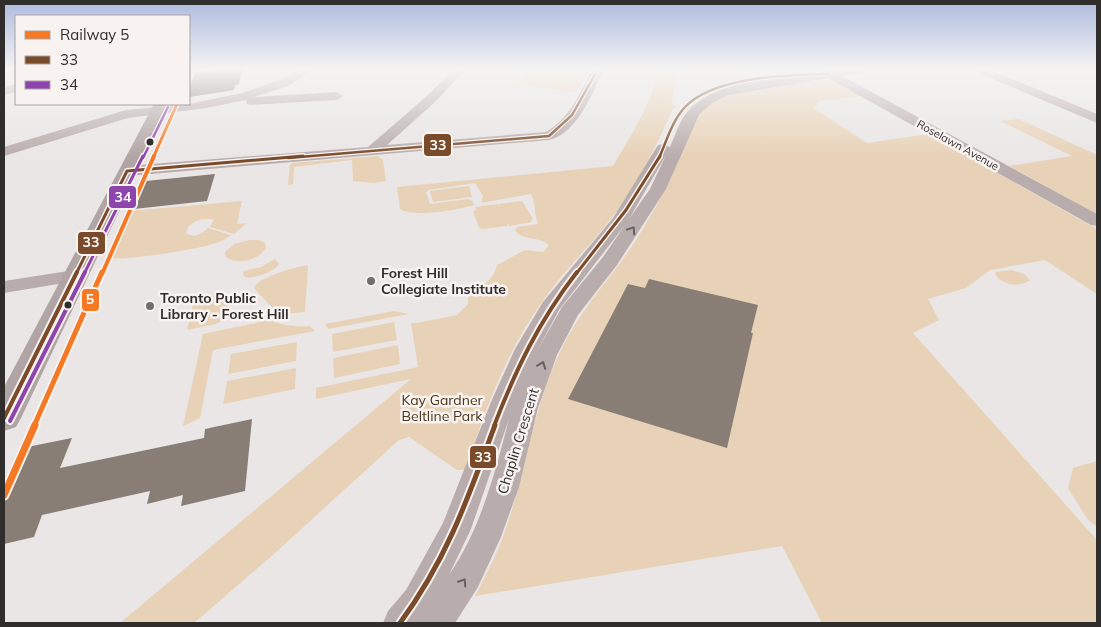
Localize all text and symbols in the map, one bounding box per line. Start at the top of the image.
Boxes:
legend [15,15,190,105]
text: Railway 5 [60,25,129,44]
text: 33 [60,50,78,69]
text: 34 [60,75,78,94]
street label: Roselawn Avenue [915,117,1001,173]
line badge: 33 [423,133,452,157]
text: 33 [430,136,446,154]
unlabelled marker [145,137,155,147]
line badge: 34 [108,185,137,209]
text: 34 [115,188,132,206]
one-way arrow [626,226,635,236]
line badge: 33 [77,231,106,255]
text: 33 [83,233,99,251]
place label: Forest Hill Collegiate Institute [381,264,506,298]
marker: Forest Hill Collegiate Institute [365,275,377,287]
line badge: 5 [81,288,100,312]
place label: Toronto Public Library - Forest Hill [160,289,289,323]
text: 5 [86,290,94,308]
unlabelled marker [63,300,73,310]
marker: Toronto Public Library - Forest Hill [144,300,156,312]
one-way arrow [536,361,547,370]
street label: Chaplin Crescent [493,386,543,496]
park label: Kay Gardner Beltline Park [401,391,484,425]
line badge: 33 [469,445,497,469]
text: 33 [475,448,491,466]
one-way arrow [457,579,466,588]

